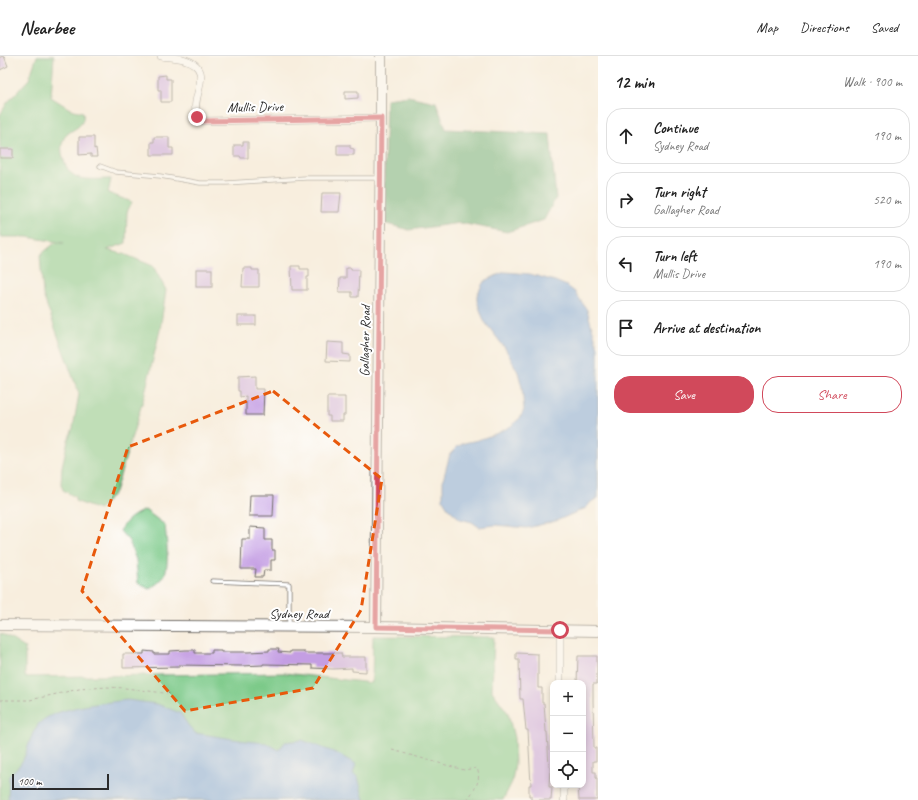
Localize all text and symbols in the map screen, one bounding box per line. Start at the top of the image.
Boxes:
text: Nearbee [20,16,74,40]
text: Map [757,19,778,36]
text: Directions [800,19,849,36]
text: Saved [871,19,898,36]
text: 12 min [614,72,654,93]
text: Walk · 900 m [843,74,902,90]
street label: Mullis Drive [227,98,285,116]
route end [188,108,206,126]
text: Continue [653,119,698,138]
icon: ahead [615,125,637,147]
text: 190 m [873,128,901,144]
text: Sydney Road [653,138,708,154]
text: Turn right [653,183,706,202]
icon: right [615,189,637,211]
text: 520 m [873,192,901,208]
text: Gallagher Road [653,202,719,218]
text: Turn left [653,247,696,266]
icon: left [615,253,637,275]
text: 190 m [873,256,901,272]
text: Mullis Drive [653,266,705,282]
street label: Gallagher Road [356,303,374,377]
icon: arrive [615,317,637,339]
text: Arrive at destination [653,319,760,338]
button: Save [614,376,754,413]
button: Share [762,376,902,413]
street label: Sydney Road [269,605,331,622]
route start [551,621,569,639]
map controls [550,680,586,788]
button: + [550,680,586,716]
button: − [550,716,586,752]
button: locate [550,752,586,788]
scale bar [12,772,109,791]
text: 100 m [18,774,42,788]

